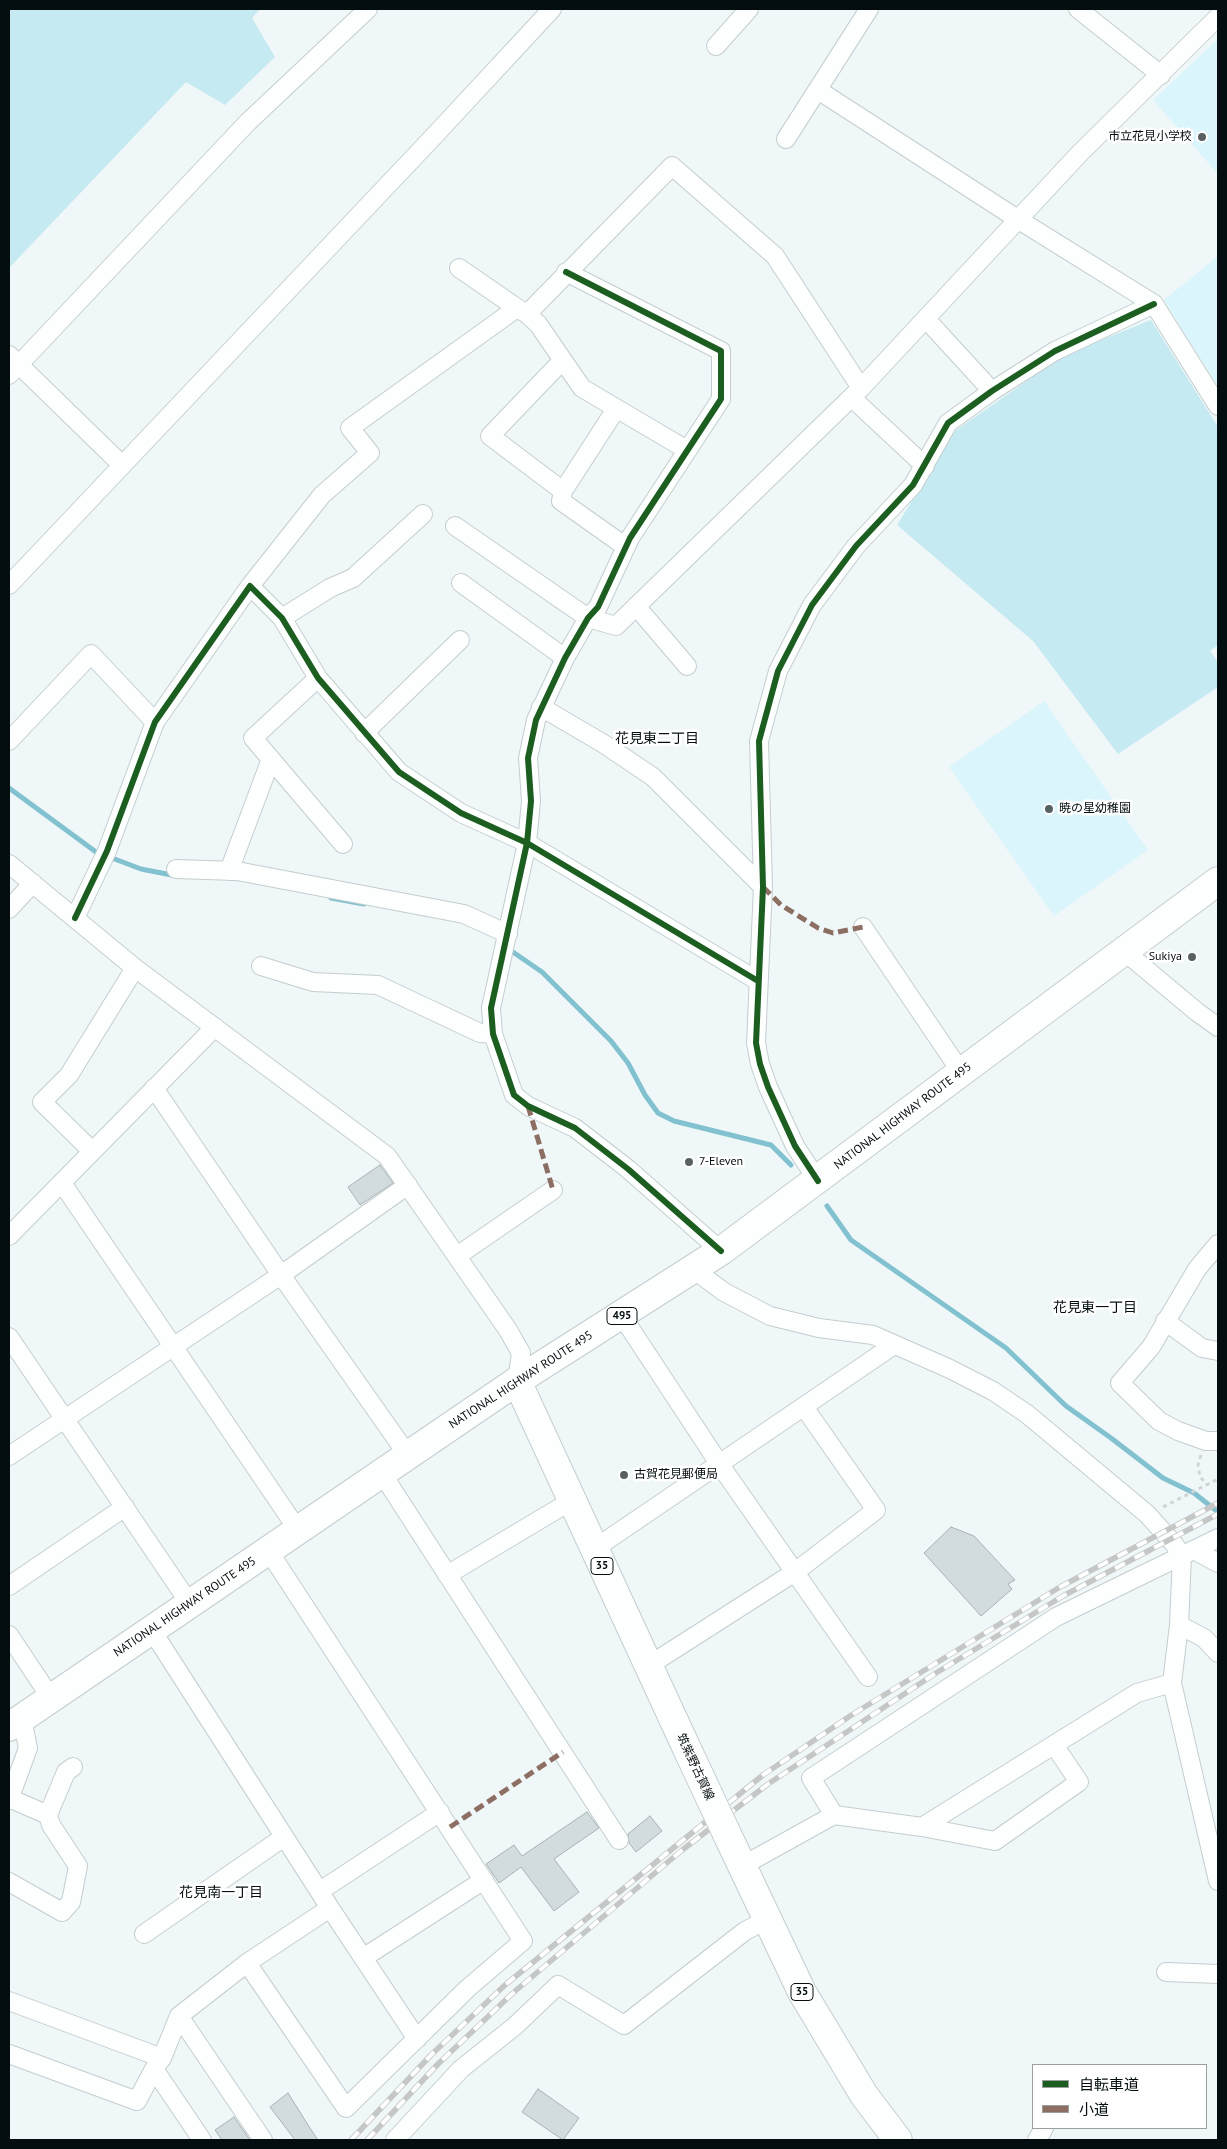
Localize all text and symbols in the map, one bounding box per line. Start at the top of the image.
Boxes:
place label: 市立花見小学校 [1108,130,1192,144]
marker: 市立花見小学校 [1196,131,1208,143]
district label: 花見東二丁目 [615,731,699,747]
place label: 暁の星幼稚園 [1059,802,1131,816]
marker: 暁の星幼稚園 [1043,803,1055,815]
place label: Sukiya [1149,950,1182,964]
marker: Sukiya [1186,951,1198,963]
street label: NATIONAL HIGHWAY ROUTE 495 [831,1060,975,1172]
place label: 7-Eleven [699,1155,743,1169]
marker: 7-Eleven [683,1156,695,1168]
district label: 花見東一丁目 [1053,1300,1137,1316]
road number: 495 [607,1308,637,1324]
street label: NATIONAL HIGHWAY ROUTE 495 [446,1328,596,1432]
place label: 古賀花見郵便局 [634,1468,718,1482]
marker: 古賀花見郵便局 [618,1469,630,1481]
street label: NATIONAL HIGHWAY ROUTE 495 [111,1554,259,1660]
road number: 35 [591,1558,613,1574]
street label: 筑紫野古賀線 [673,1731,717,1803]
district label: 花見南一丁目 [179,1885,263,1901]
road number: 35 [791,1984,813,2000]
legend [1032,2064,1207,2129]
text: 自転車道 [1079,2075,1139,2094]
text: 小道 [1079,2100,1109,2119]

